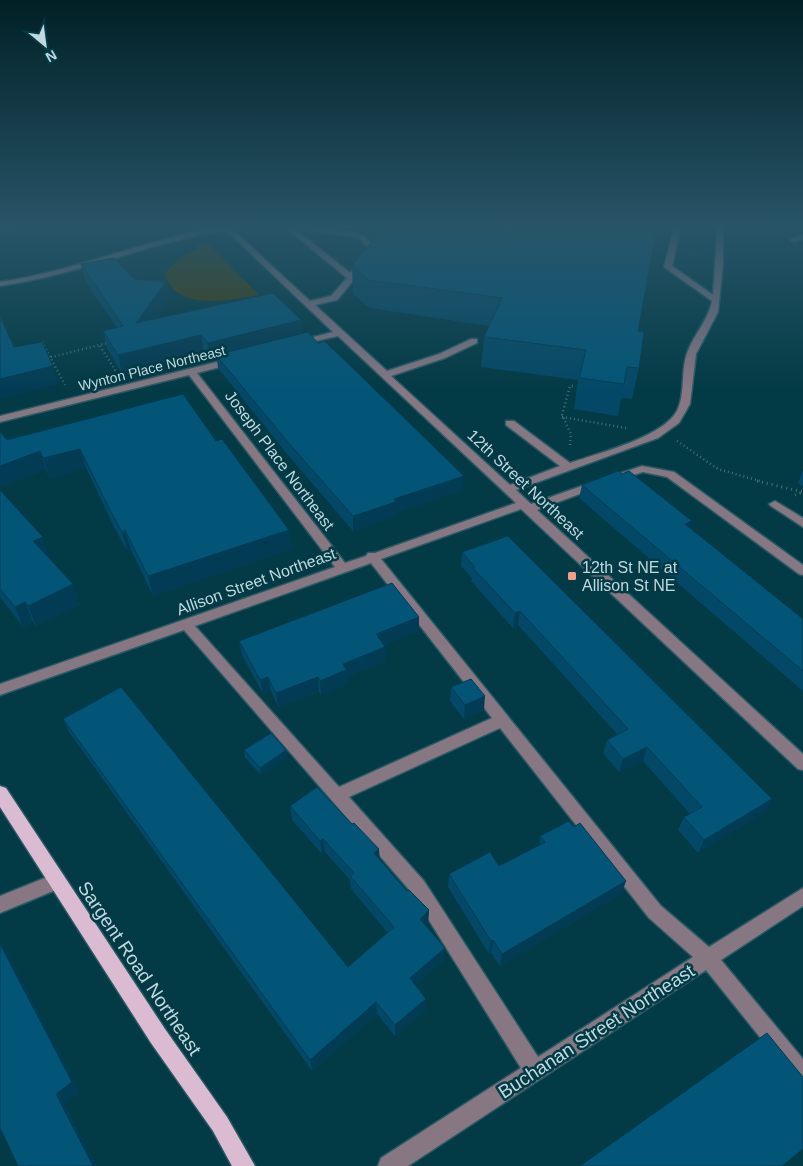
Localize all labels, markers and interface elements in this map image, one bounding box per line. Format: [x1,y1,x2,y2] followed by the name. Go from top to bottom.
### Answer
[20,20,70,70] north arrow
[43,47,60,66] text: N
[77,342,227,394] street label: Wynton Place Northeast
[222,387,338,534] street label: Joseph Place Northeast
[464,426,587,543] street label: 12th Street Northeast
[174,545,339,618] street label: Allison Street Northeast
[582,559,678,594] place label: 12th St NE at Allison St NE
[566,570,578,582] marker: 12th St NE at Allison St NE
[74,877,206,1060] street label: Sargent Road Northeast
[494,960,699,1103] street label: Buchanan Street Northeast

